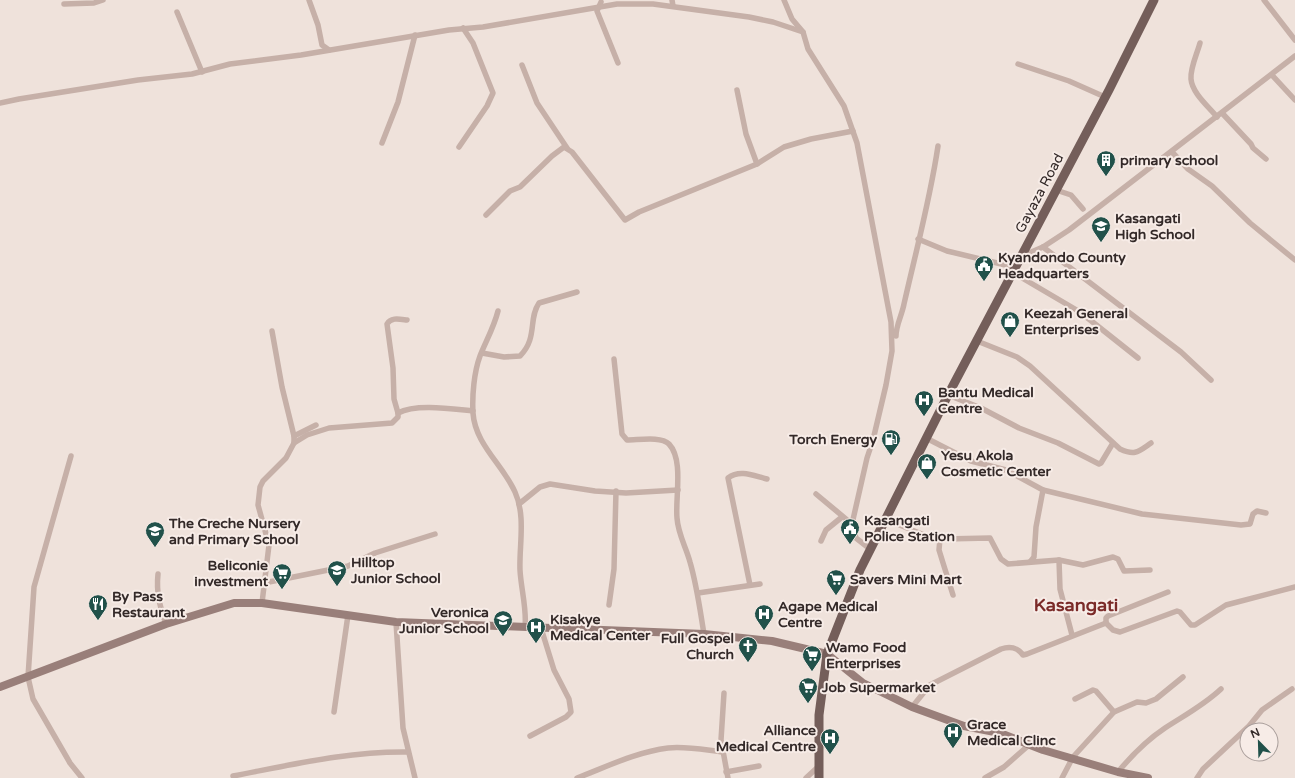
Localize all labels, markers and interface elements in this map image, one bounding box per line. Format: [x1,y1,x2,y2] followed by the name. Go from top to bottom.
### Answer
[1095,149,1117,177] building icon: primary school
[1011,151,1067,236] street label: Gayaza Road
[1120,152,1218,169] place label: primary school
[1115,210,1195,243] place label: Kasangati High School
[1090,215,1112,243] school or university icon: Kasangati High School
[998,249,1126,282] place label: Kyandondo County Headquarters
[973,254,995,282] public building icon: Kyandondo County Headquarters
[1024,305,1128,338] place label: Keezah General Enterprises
[999,310,1021,338] shop icon: Keezah General Enterprises
[938,384,1034,417] place label: Bantu Medical Centre
[913,389,935,417] hospital icon: Bantu Medical Centre
[880,428,902,456] fuel station icon: Torch Energy
[788,431,877,448] place label: Torch Energy
[941,447,1051,480] place label: Yesu Akola Cosmetic Center
[916,452,938,480] shop icon: Yesu Akola Cosmetic Center
[864,512,955,545] place label: Kasangati Police Station
[168,515,301,548] place label: The Creche Nursery and Primary School
[839,517,861,545] public building icon: Kasangati Police Station
[144,520,166,548] school or university icon: The Creche Nursery and Primary School
[350,554,441,587] place label: Hilltop Junior School
[194,557,269,590] place label: Beliconie investment
[326,559,348,587] school or university icon: Hilltop Junior School
[271,562,293,590] supermarket icon: Beliconie investment
[825,568,847,596] supermarket icon: Savers Mini Mart
[850,571,963,588] place label: Savers Mini Mart
[112,588,186,621] place label: By Pass Restaurant
[87,593,109,621] restaurant icon: By Pass Restaurant
[1034,594,1118,616] district label: Kasangati
[778,598,878,631] place label: Agape Medical Centre
[753,603,775,631] hospital icon: Agape Medical Centre
[398,604,489,637] place label: Veronica Junior School
[492,609,514,637] school or university icon: Veronica Junior School
[550,611,651,644] place label: Kisakye Medical Center
[525,616,547,644] hospital icon: Kisakye Medical Center
[661,630,734,663] place label: Full Gospel Church
[737,635,759,663] church icon: Full Gospel Church
[826,639,906,672] place label: Wamo Food Enterprises
[801,644,823,672] supermarket icon: Wamo Food Enterprises
[797,676,819,704] supermarket icon: Job Supermarket
[821,679,936,696] place label: Job Supermarket
[967,716,1056,749] place label: Grace Medical Clinc
[942,721,964,749] hospital icon: Grace Medical Clinc
[716,722,816,755] place label: Alliance Medical Centre
[1239,722,1279,762] north arrow
[1249,726,1262,741] text: N
[819,727,841,755] hospital icon: Alliance Medical Centre

